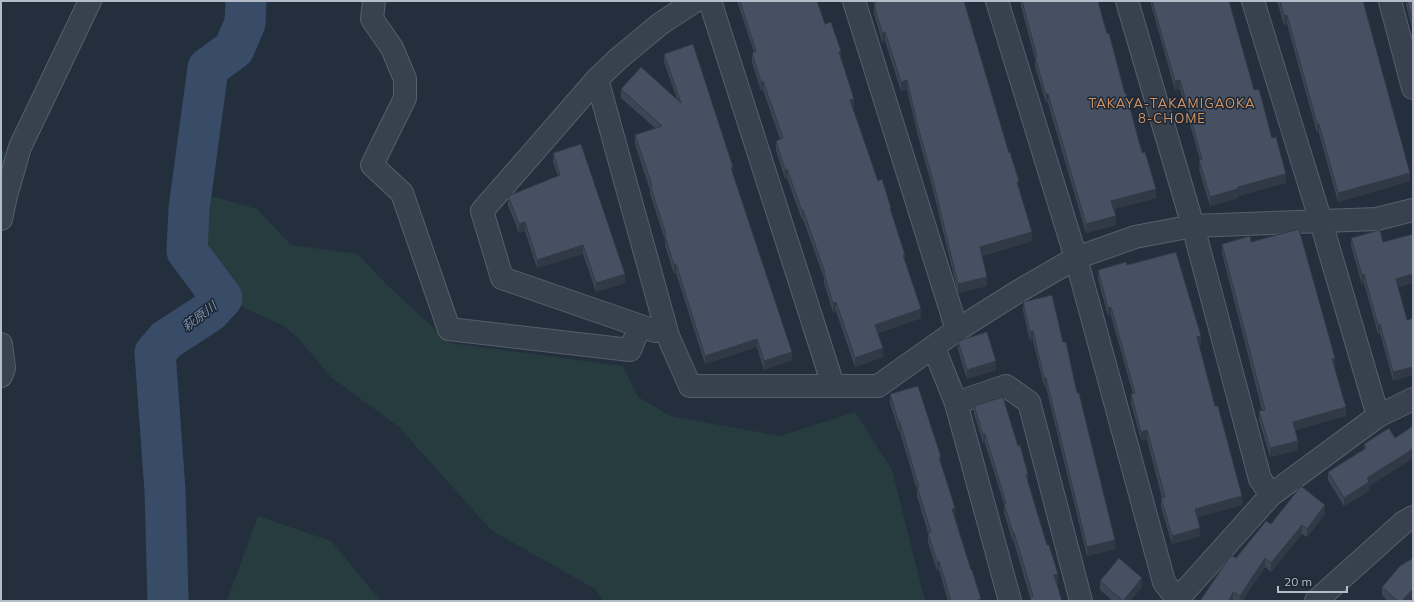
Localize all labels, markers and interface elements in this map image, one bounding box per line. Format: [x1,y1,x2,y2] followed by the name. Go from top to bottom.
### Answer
[1088,95,1256,126] district label: TAKAYA-TAKAMIGAOKA 8-CHOME
[179,297,221,334] water label: 萩原川
[1278,568,1347,594] scale bar
[1284,574,1312,589] text: 20 m

